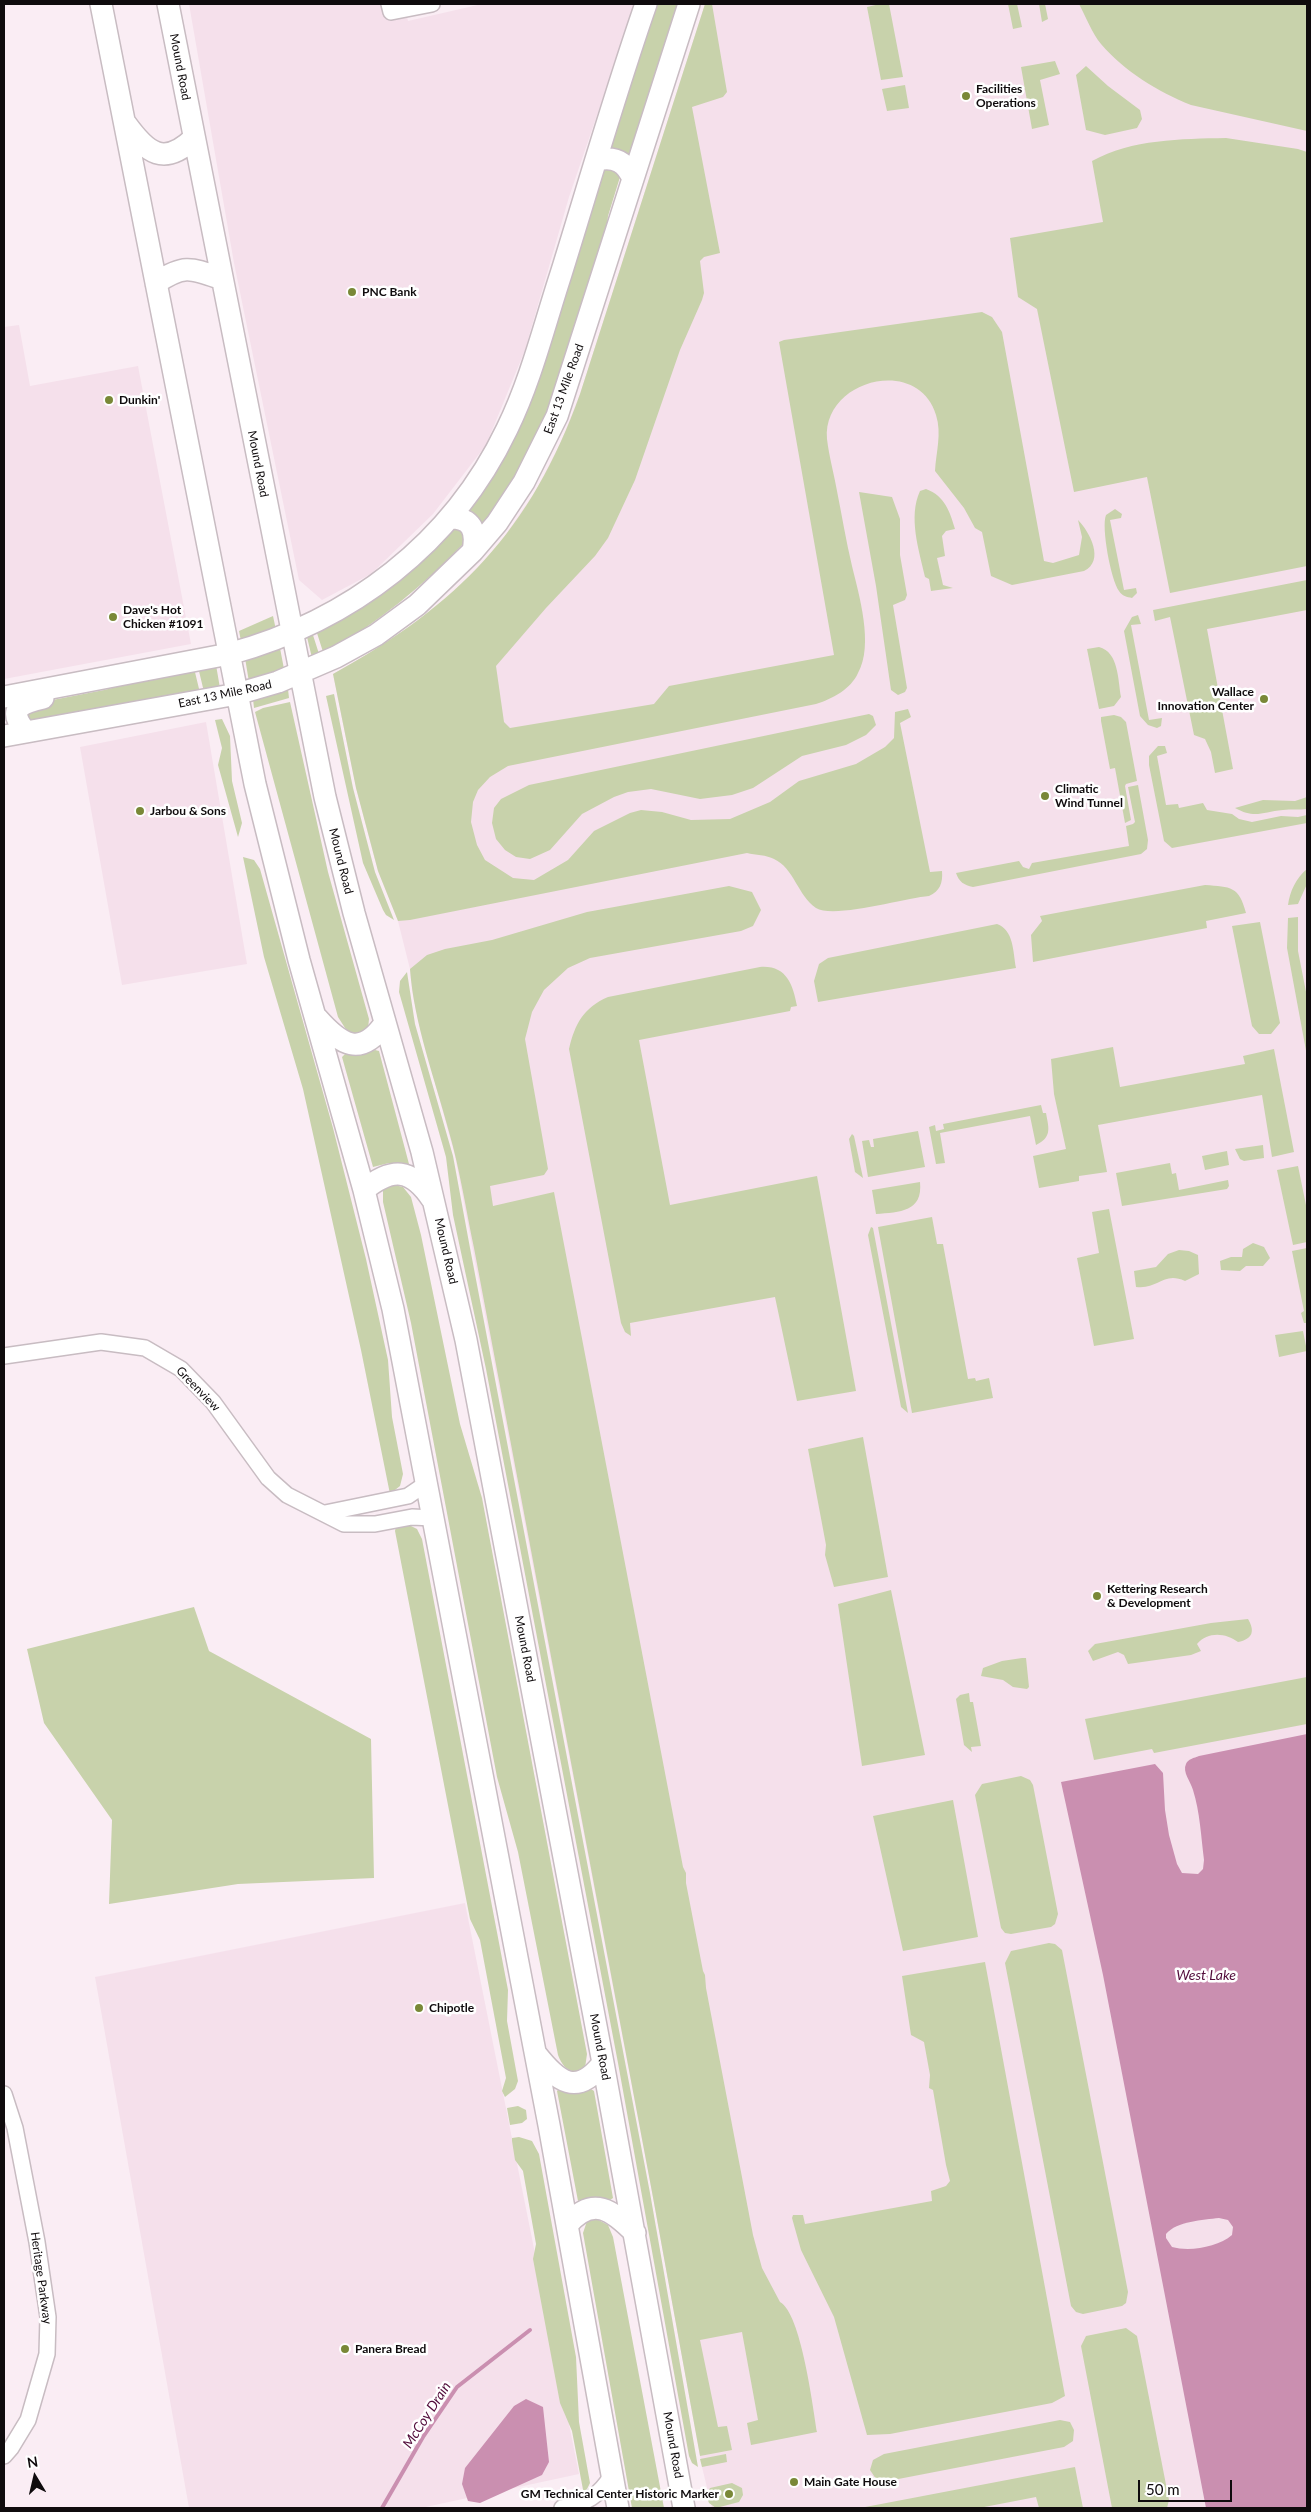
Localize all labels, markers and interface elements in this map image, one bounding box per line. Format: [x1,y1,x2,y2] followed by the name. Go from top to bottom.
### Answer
[166,32,194,102] street label: Mound Road
[976,82,1036,110] place label: Facilities Operations
[960,90,972,102] marker: Facilities Operations
[362,285,417,299] place label: PNC Bank
[346,286,358,298] marker: PNC Bank
[541,342,587,436] street label: East 13 Mile Road
[119,393,160,407] place label: Dunkin'
[103,394,115,406] marker: Dunkin'
[244,429,272,499] street label: Mound Road
[123,603,204,631] place label: Dave's Hot Chicken #1091
[107,611,119,623] marker: Dave's Hot Chicken #1091
[177,677,273,711] street label: East 13 Mile Road
[1158,685,1254,713] place label: Wallace Innovation Center
[1258,693,1270,705] marker: Wallace Innovation Center
[1055,782,1123,810] place label: Climatic Wind Tunnel
[1039,790,1051,802] marker: Climatic Wind Tunnel
[150,804,226,818] place label: Jarbou & Sons
[134,805,146,817] marker: Jarbou & Sons
[326,826,356,896] street label: Mound Road
[431,1216,461,1286] street label: Mound Road
[173,1364,223,1414] street label: Greenview
[1107,1582,1208,1610] place label: Kettering Research & Development
[1091,1590,1103,1602] marker: Kettering Research & Development
[511,1614,539,1684] street label: Mound Road
[1176,1967,1236,1983] water label: West Lake
[429,2001,474,2015] place label: Chipotle
[413,2002,425,2014] marker: Chipotle
[586,2012,614,2082] street label: Mound Road
[27,2231,55,2325] street label: Heritage Parkway
[355,2342,426,2356] place label: Panera Bread
[339,2343,351,2355] marker: Panera Bread
[399,2379,455,2451] water label: McCoy Drain
[660,2410,686,2480] street label: Mound Road
[10,2452,60,2502] north arrow
[26,2452,39,2471] text: N
[1141,2470,1235,2502] scale bar
[804,2475,897,2489] place label: Main Gate House
[788,2476,800,2488] marker: Main Gate House
[1146,2480,1180,2498] text: 50 m
[521,2487,719,2501] place label: GM Technical Center Historic Marker
[723,2488,735,2500] marker: GM Technical Center Historic Marker

